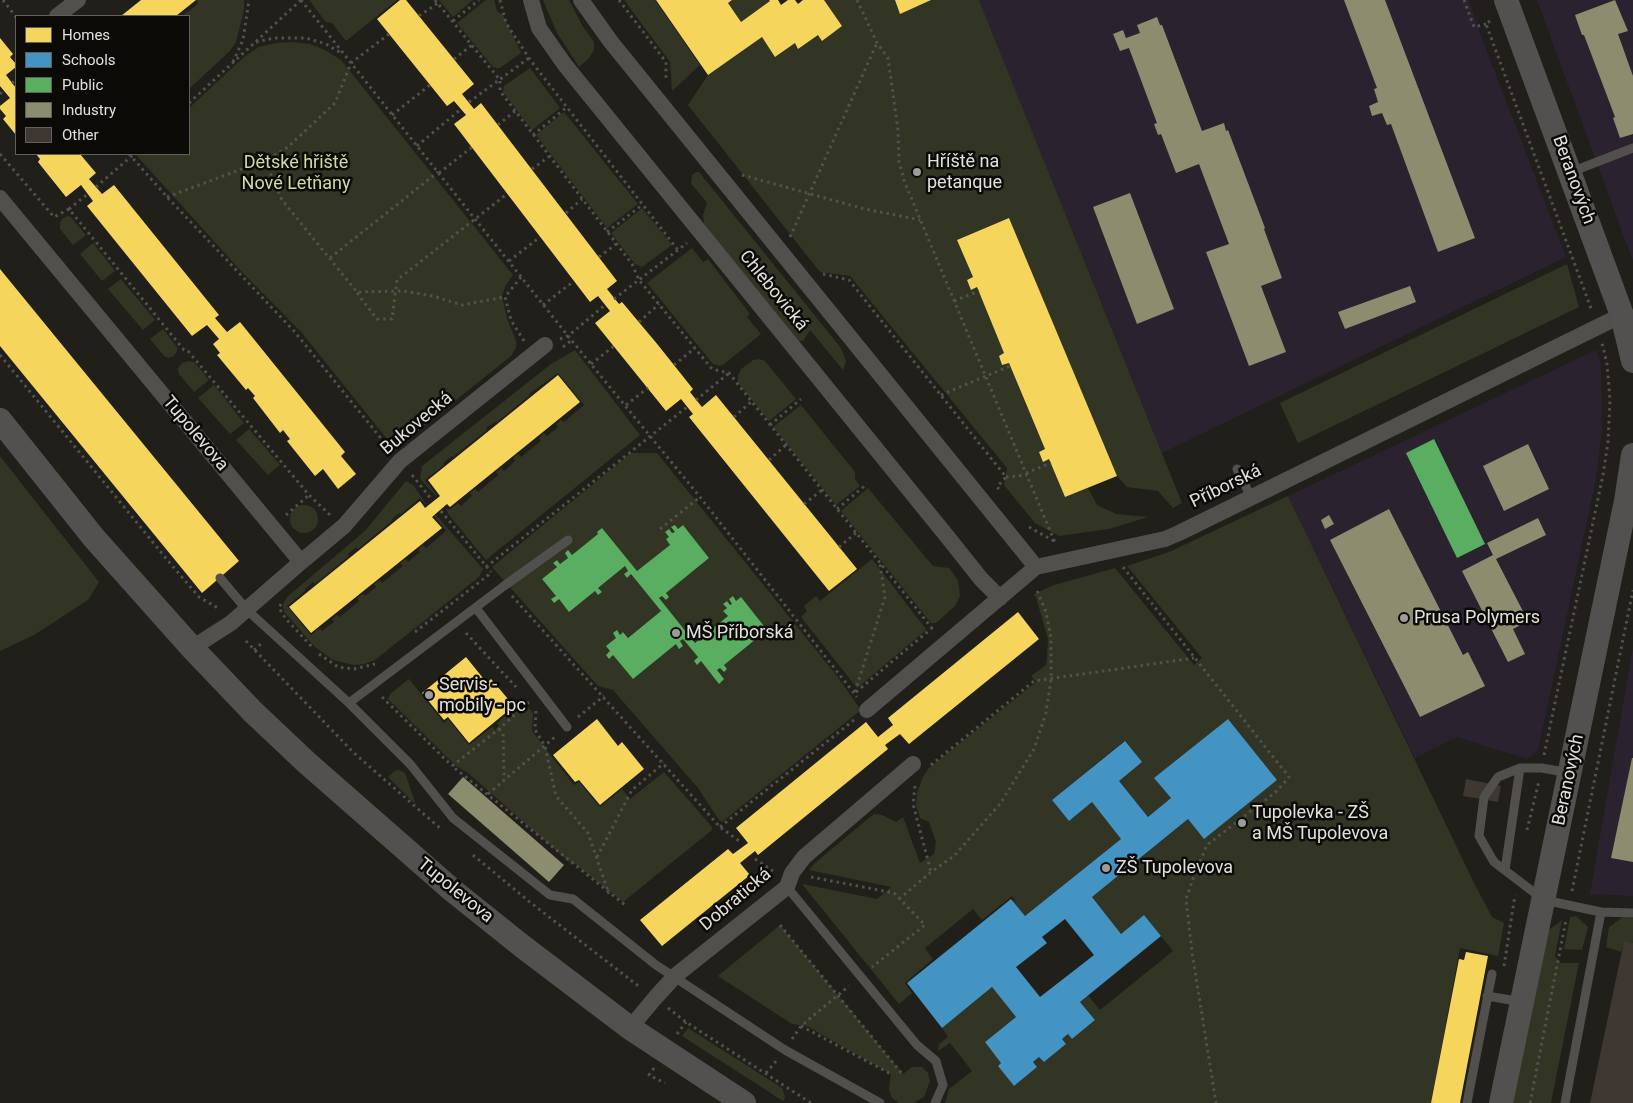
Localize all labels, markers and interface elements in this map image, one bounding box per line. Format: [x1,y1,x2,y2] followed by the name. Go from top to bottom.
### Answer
[15,15,190,155] legend
[62,26,110,44] text: Homes
[62,51,116,69] text: Schools
[62,76,103,94] text: Public
[62,101,116,119] text: Industry
[62,126,99,144] text: Other
[1547,133,1599,227] street label: Beranových
[927,151,1002,193] place label: Hříště na petanque
[242,152,350,194] park label: Dětské hřiště Nové Letňany
[911,166,923,178] marker: Hříště na petanque
[734,246,812,336] street label: Chlebovická
[377,388,457,460] street label: Bukovecká
[157,392,233,476] street label: Tupolevova
[1187,461,1265,513] street label: Příborská
[1414,607,1540,629] place label: Prusa Polymers
[1398,612,1410,624] marker: Prusa Polymers
[686,622,793,644] place label: MŠ Příborská
[670,627,682,639] marker: MŠ Příborská
[439,674,526,716] place label: Servis - mobily - pc
[423,689,435,701] marker: Servis - mobily - pc
[1549,732,1589,828] street label: Beranových
[1252,802,1388,844] place label: Tupolevka - ZŠ a MŠ Tupolevova
[1236,817,1248,829] marker: Tupolevka - ZŠ a MŠ Tupolevova
[413,854,497,928] street label: Tupolevova
[1116,857,1233,879] place label: ZŠ Tupolevova
[1100,862,1112,874] marker: ZŠ Tupolevova
[696,864,776,936] street label: Dobratická

